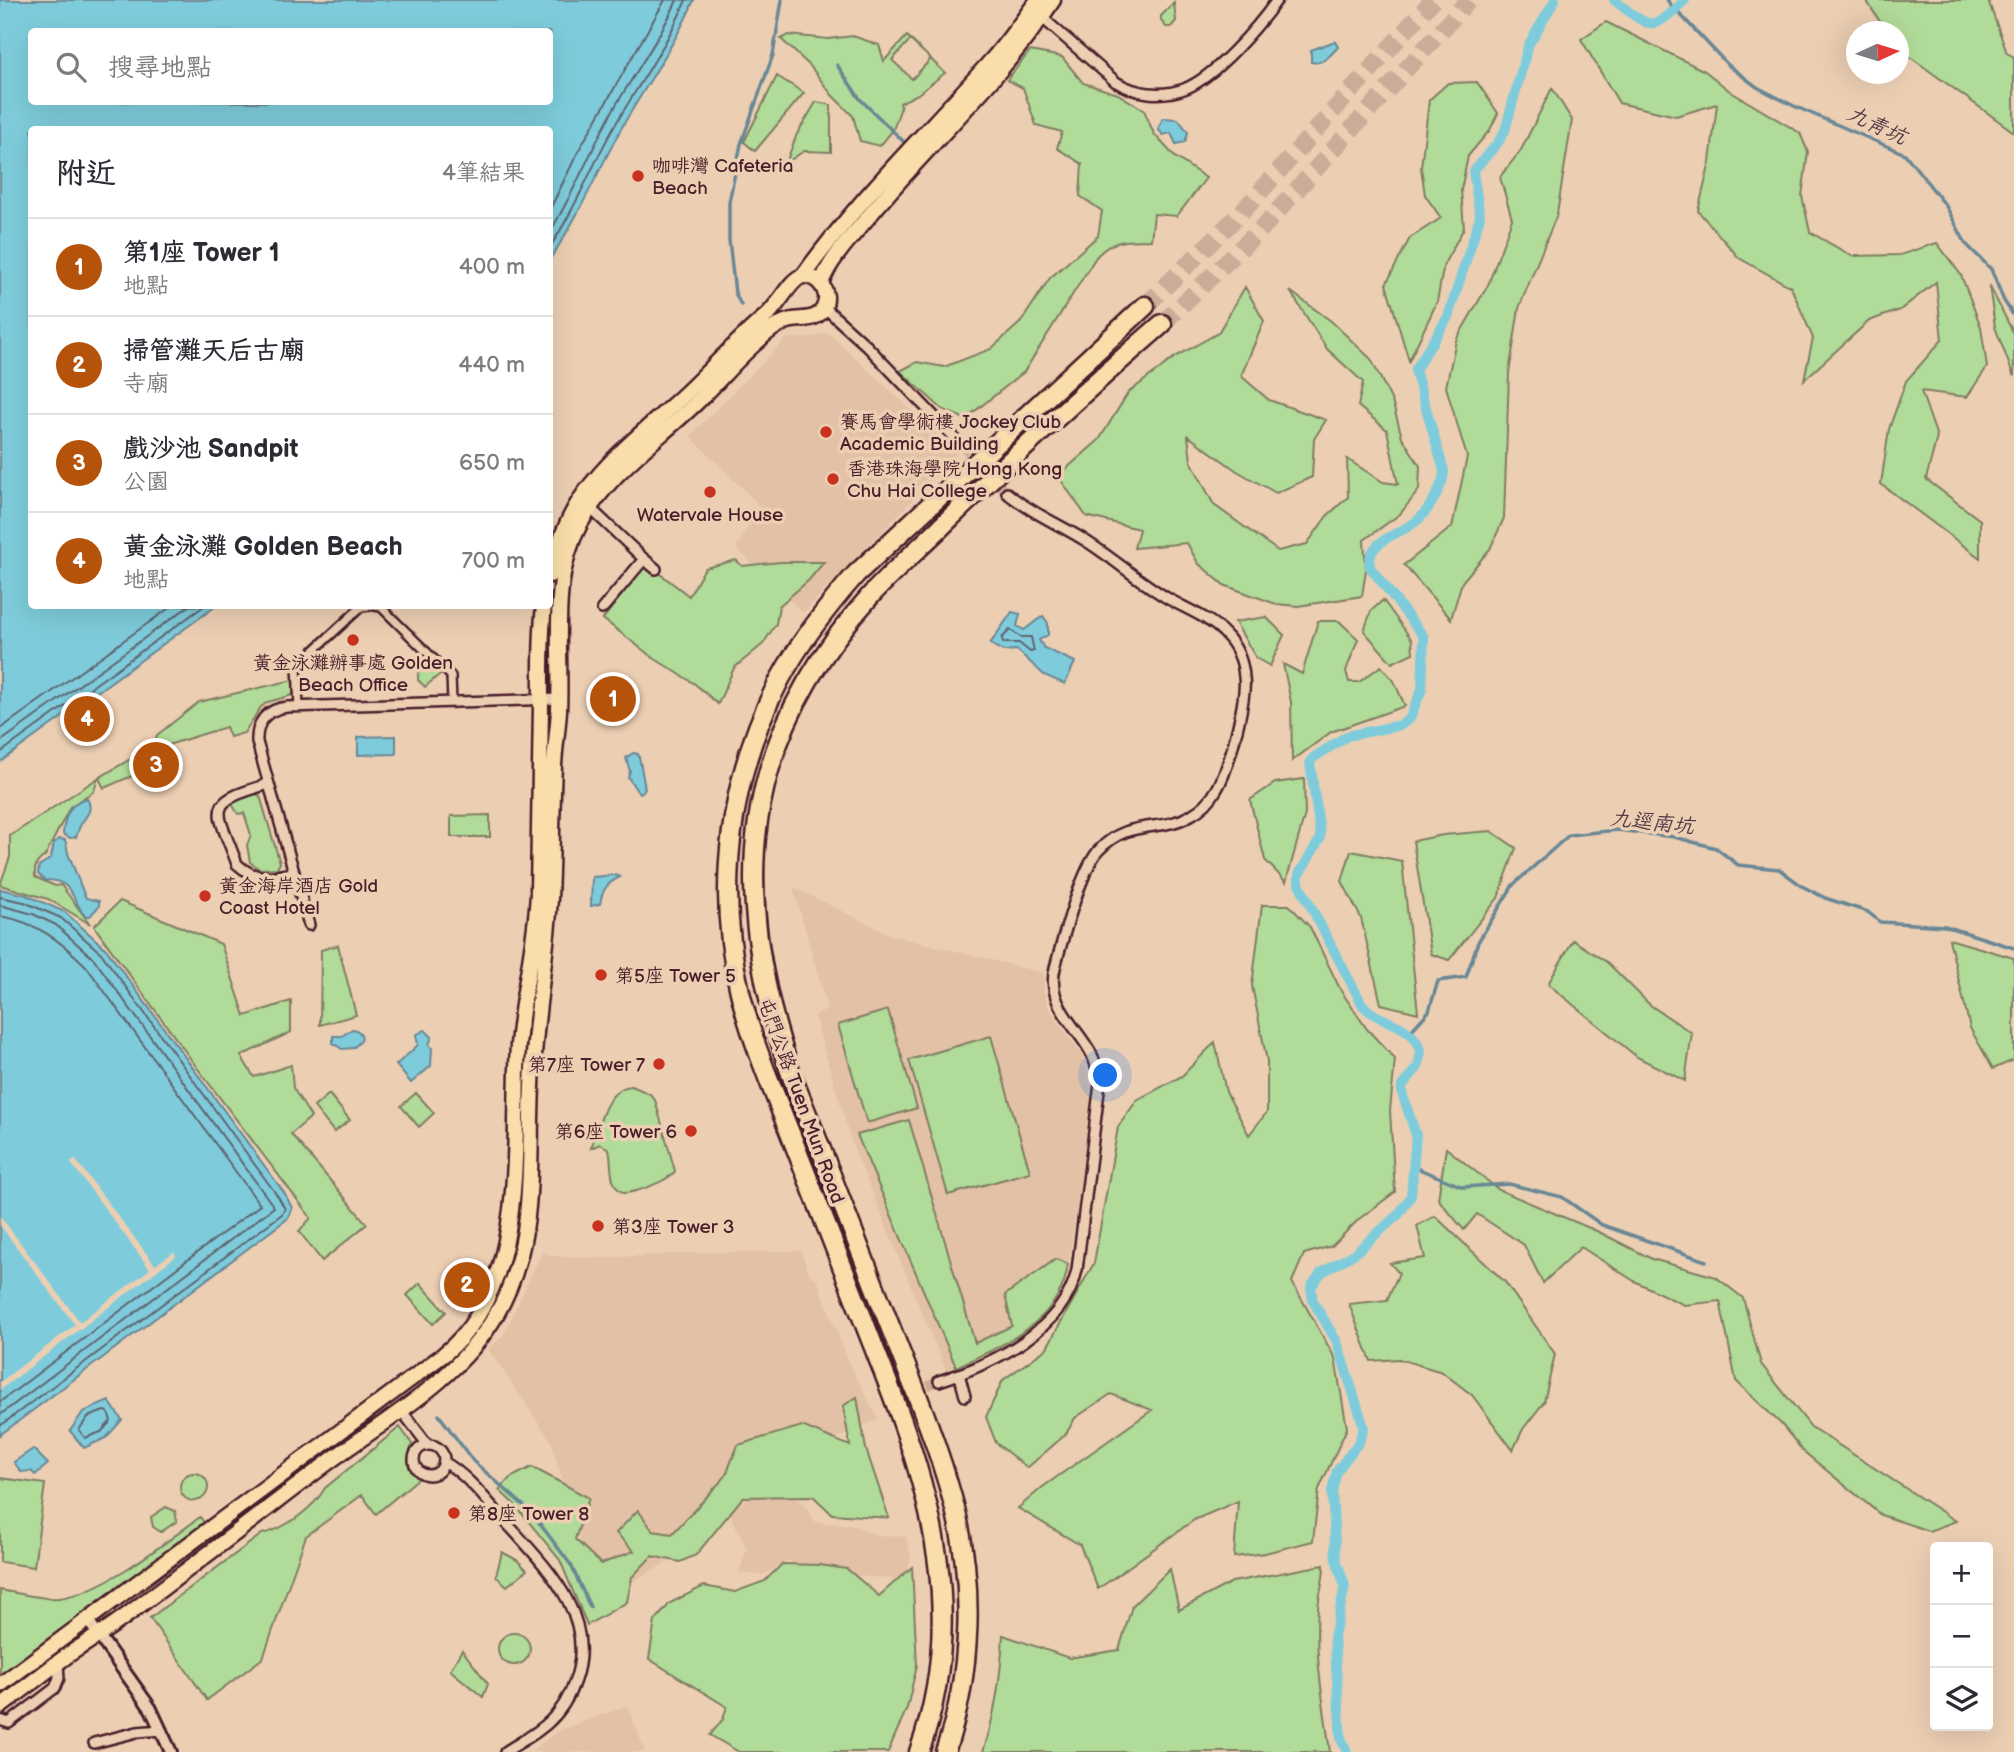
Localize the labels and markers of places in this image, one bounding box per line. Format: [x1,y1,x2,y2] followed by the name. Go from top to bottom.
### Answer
[652,155,793,200] place label: 咖啡灣 Cafeteria Beach
[630,168,646,184] marker: 咖啡灣 Cafeteria Beach
[840,411,1061,456] place label: 賽馬會學術樓 Jockey Club Academic Building
[818,424,834,440] marker: 賽馬會學術樓 Jockey Club Academic Building
[847,458,1062,503] place label: 香港珠海學院 Hong Kong Chu Hai College
[825,471,841,487] marker: 香港珠海學院 Hong Kong Chu Hai College
[702,484,718,500] marker: Watervale House
[637,504,783,527] place label: Watervale House
[345,632,361,648] marker: 黃金泳灘辦事處 Golden Beach Office
[253,652,453,697] place label: 黃金泳灘辦事處 Golden Beach Office
[590,673,636,725] pin: 1
[64,693,110,745] pin: 4
[133,739,179,791] pin: 3
[219,875,378,920] place label: 黃金海岸酒店 Gold Coast Hotel
[197,888,213,904] marker: 黃金海岸酒店 Gold Coast Hotel
[615,965,736,988] place label: 第5座 Tower 5
[593,967,609,983] marker: 第5座 Tower 5
[528,1054,646,1077] place label: 第7座 Tower 7
[651,1056,667,1072] marker: 第7座 Tower 7
[555,1121,677,1144] place label: 第6座 Tower 6
[683,1123,699,1139] marker: 第6座 Tower 6
[612,1216,734,1239] place label: 第3座 Tower 3
[590,1218,606,1234] marker: 第3座 Tower 3
[444,1259,490,1311] pin: 2
[468,1503,589,1526] place label: 第8座 Tower 8
[446,1505,462,1521] marker: 第8座 Tower 8

